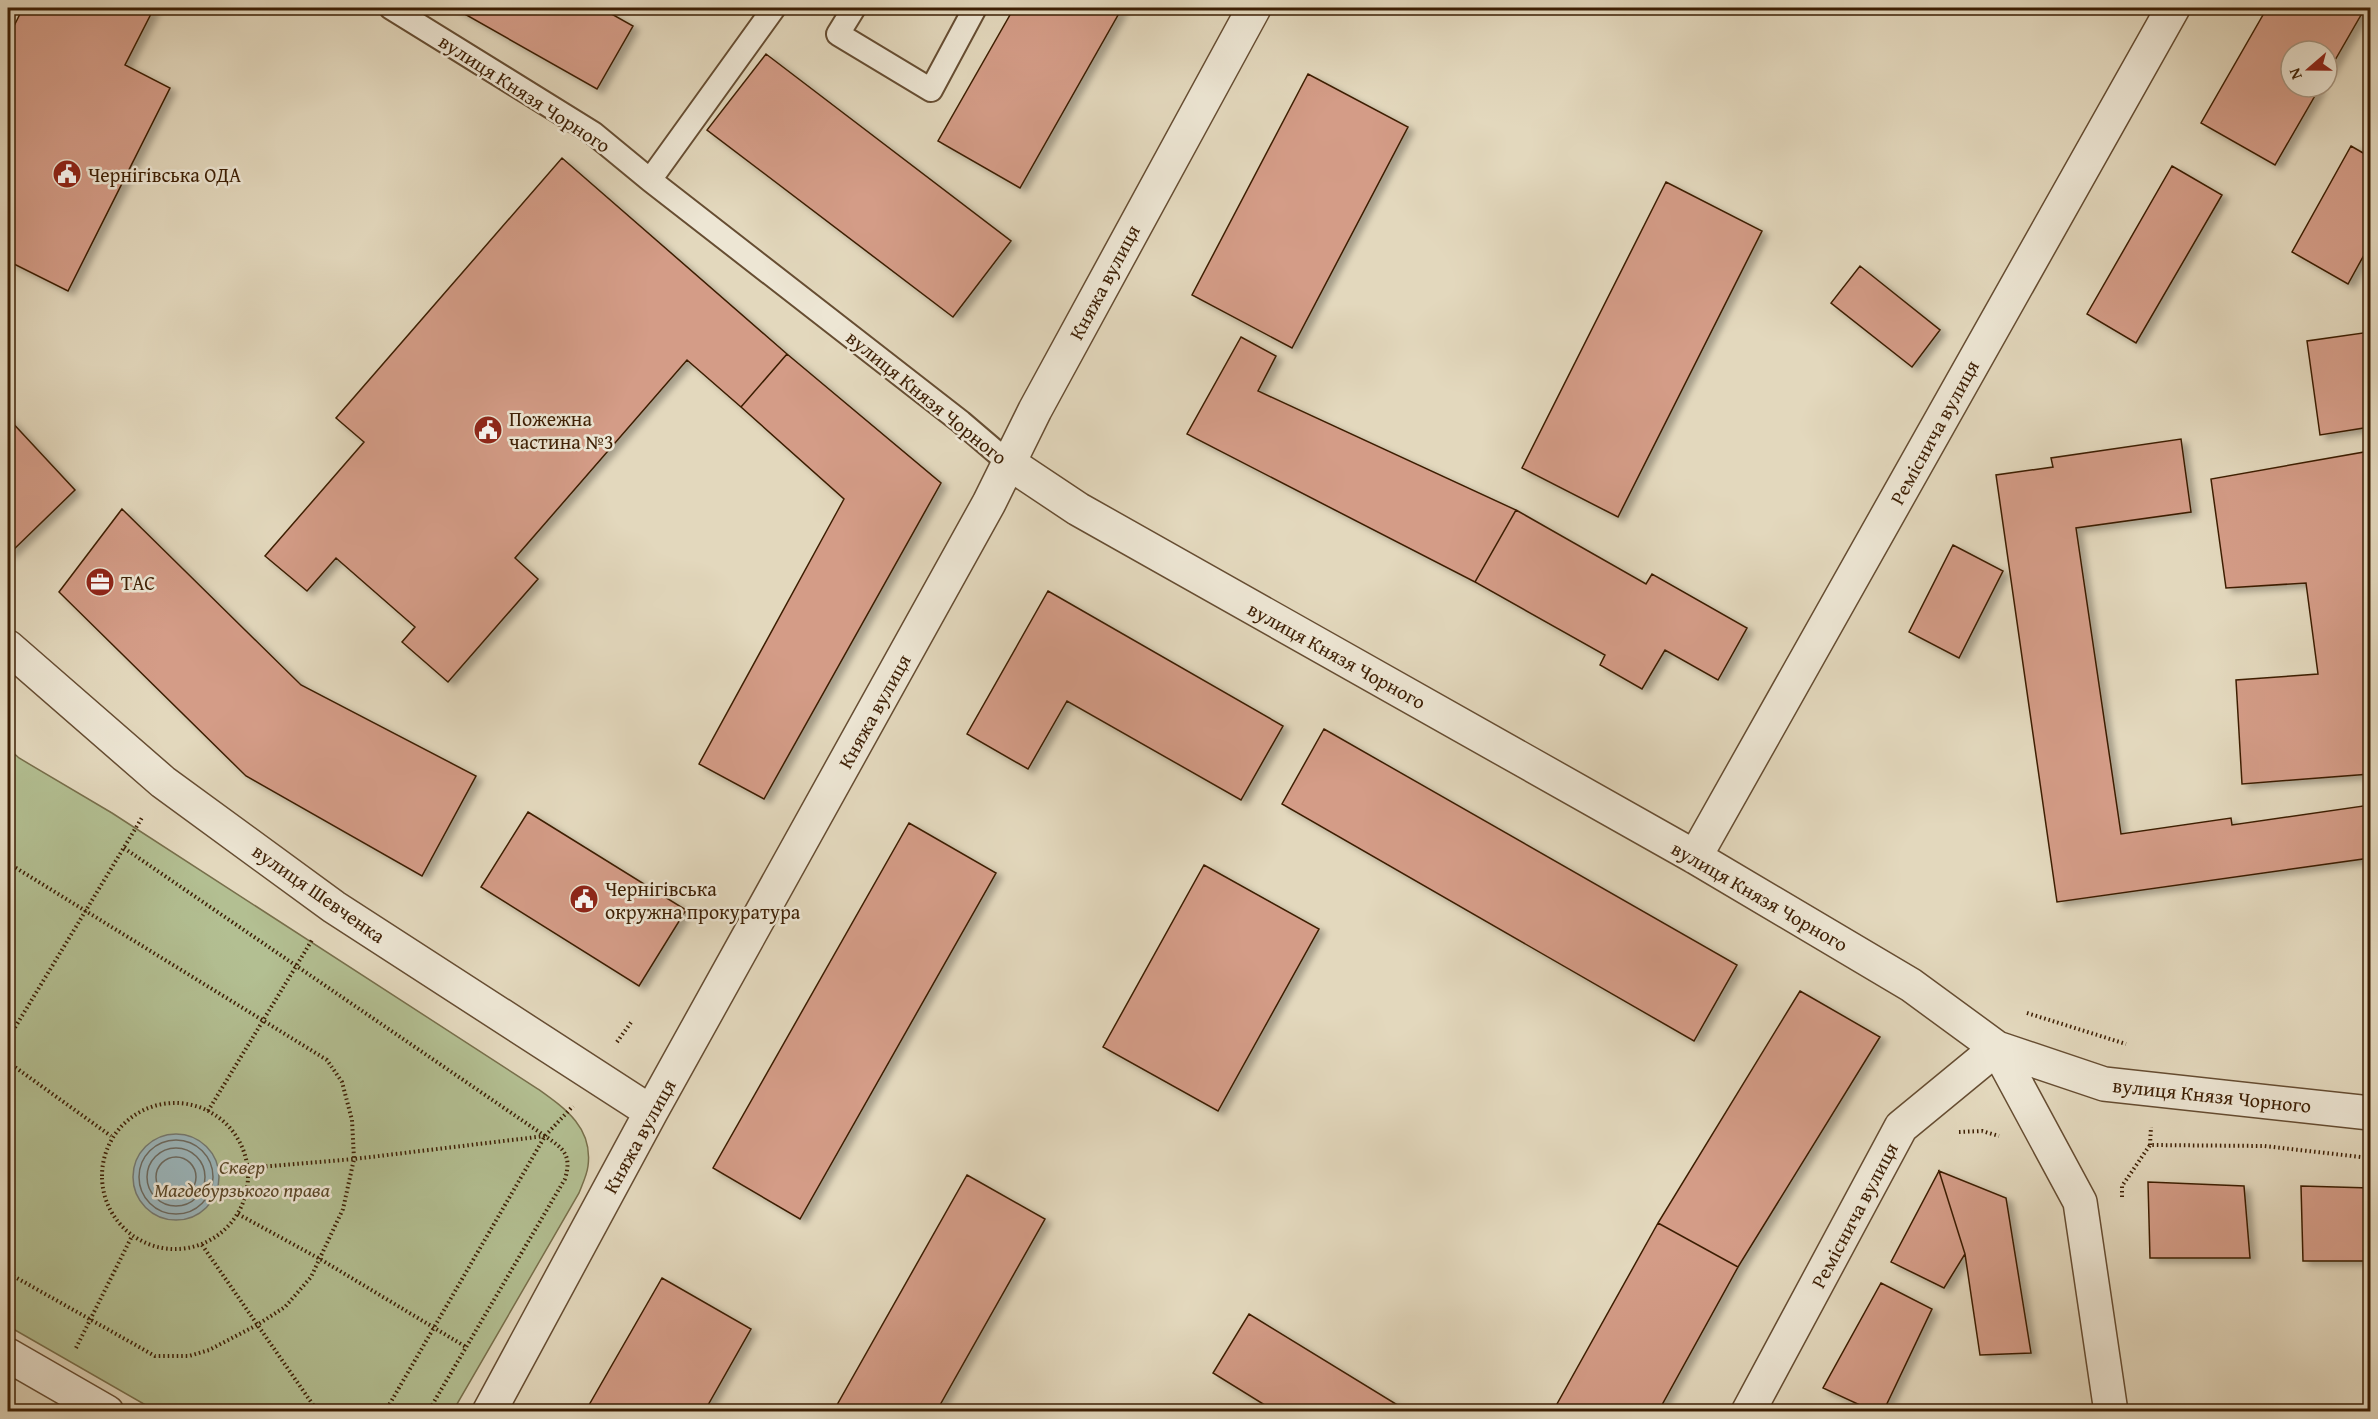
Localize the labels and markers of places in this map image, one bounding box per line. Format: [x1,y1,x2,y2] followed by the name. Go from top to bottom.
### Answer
[51,158,83,190] public building icon: Чернігівська ОДА
[88,160,241,189] place label: Чернігівська ОДА
[509,404,614,456] place label: Пожежна частина №3
[472,414,504,446] public building icon: Пожежна частина №3
[84,566,116,598] office icon: ТАС
[121,568,155,597] place label: ТАС
[605,874,801,926] place label: Чернігівська окружна прокуратура
[568,883,600,915] public building icon: Чернігівська окружна прокуратура

